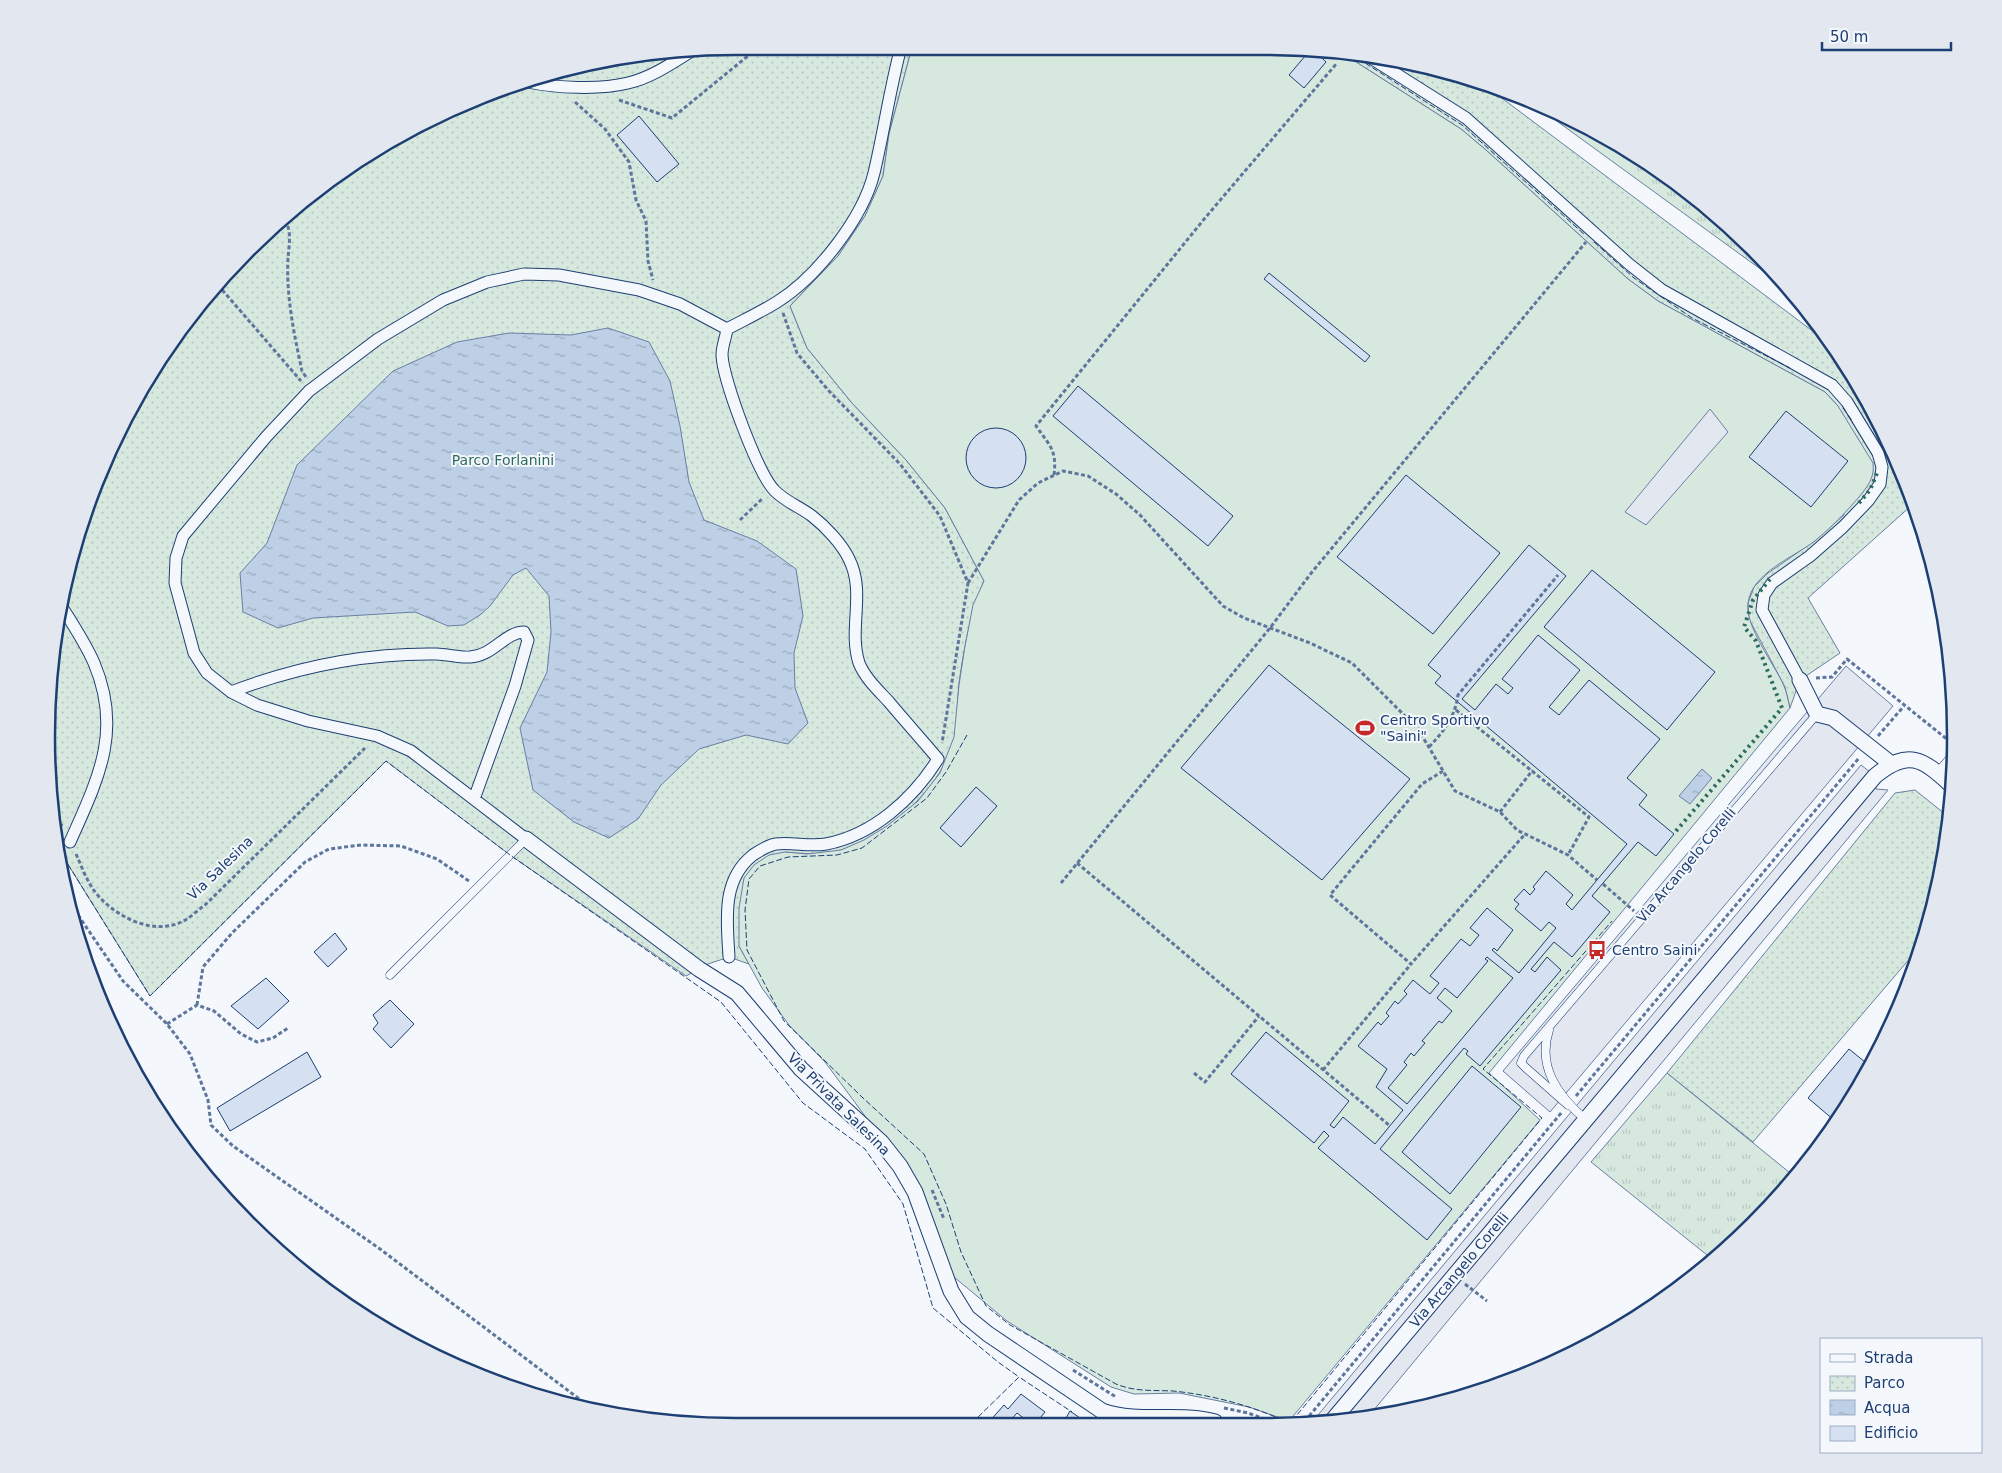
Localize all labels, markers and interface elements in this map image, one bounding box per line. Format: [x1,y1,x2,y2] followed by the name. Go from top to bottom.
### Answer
[1822,20,1951,52] scale bar
[1830,28,1868,46] text: 50 m
[452,452,554,468] park label: Parco Forlanini
[1380,712,1490,744] place label: Centro Sportivo "Saini"
[1354,717,1376,739] sports icon: Centro Sportivo "Saini"
[1633,804,1739,926] street label: Via Arcangelo Corelli
[184,833,256,903] street label: Via Salesina
[1586,939,1608,961] bus stop icon: Centro Saini
[1612,942,1697,958] place label: Centro Saini
[785,1050,893,1158] street label: Via Privata Salesina
[1406,1209,1512,1331] street label: Via Arcangelo Corelli
[1820,1338,1982,1453] legend
[1864,1349,1913,1367] text: Strada
[1864,1374,1905,1392] text: Parco
[1864,1399,1910,1417] text: Acqua
[1864,1424,1918,1442] text: Edificio

